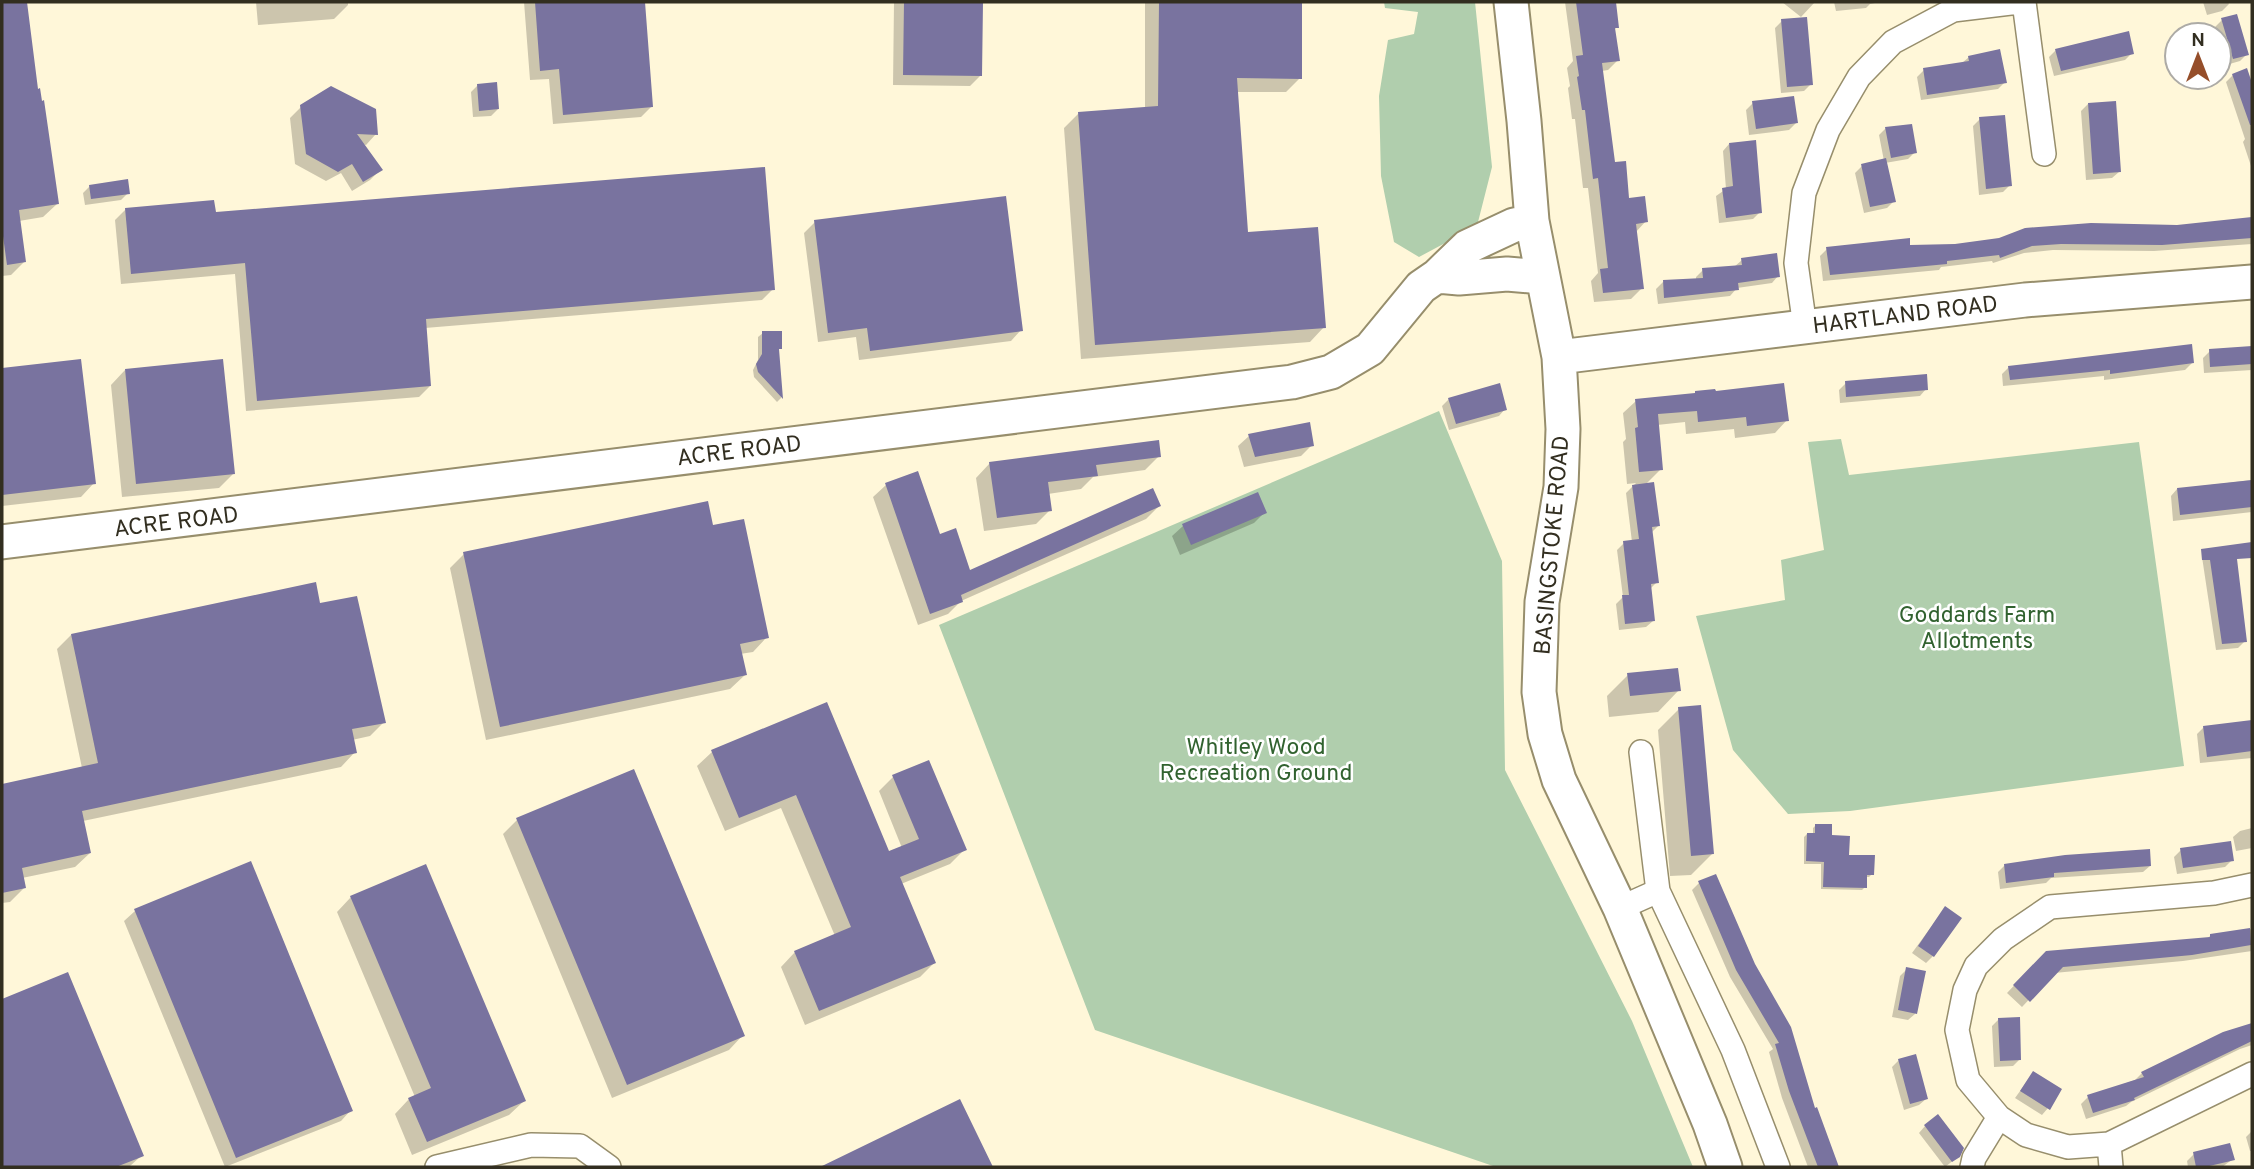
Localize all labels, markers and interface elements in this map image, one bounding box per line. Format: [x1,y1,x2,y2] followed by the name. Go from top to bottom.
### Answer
[2163,21,2233,91] north arrow
[2191,29,2205,53] text: N
[1811,291,2000,342] street label: HARTLAND ROAD
[675,430,803,475] street label: ACRE ROAD
[1529,434,1578,656] street label: BASINGSTOKE ROAD
[112,501,240,546] street label: ACRE ROAD
[1899,602,2055,657] park label: Goddards Farm Allotments
[1160,734,1352,789] park label: Whitley Wood Recreation Ground

